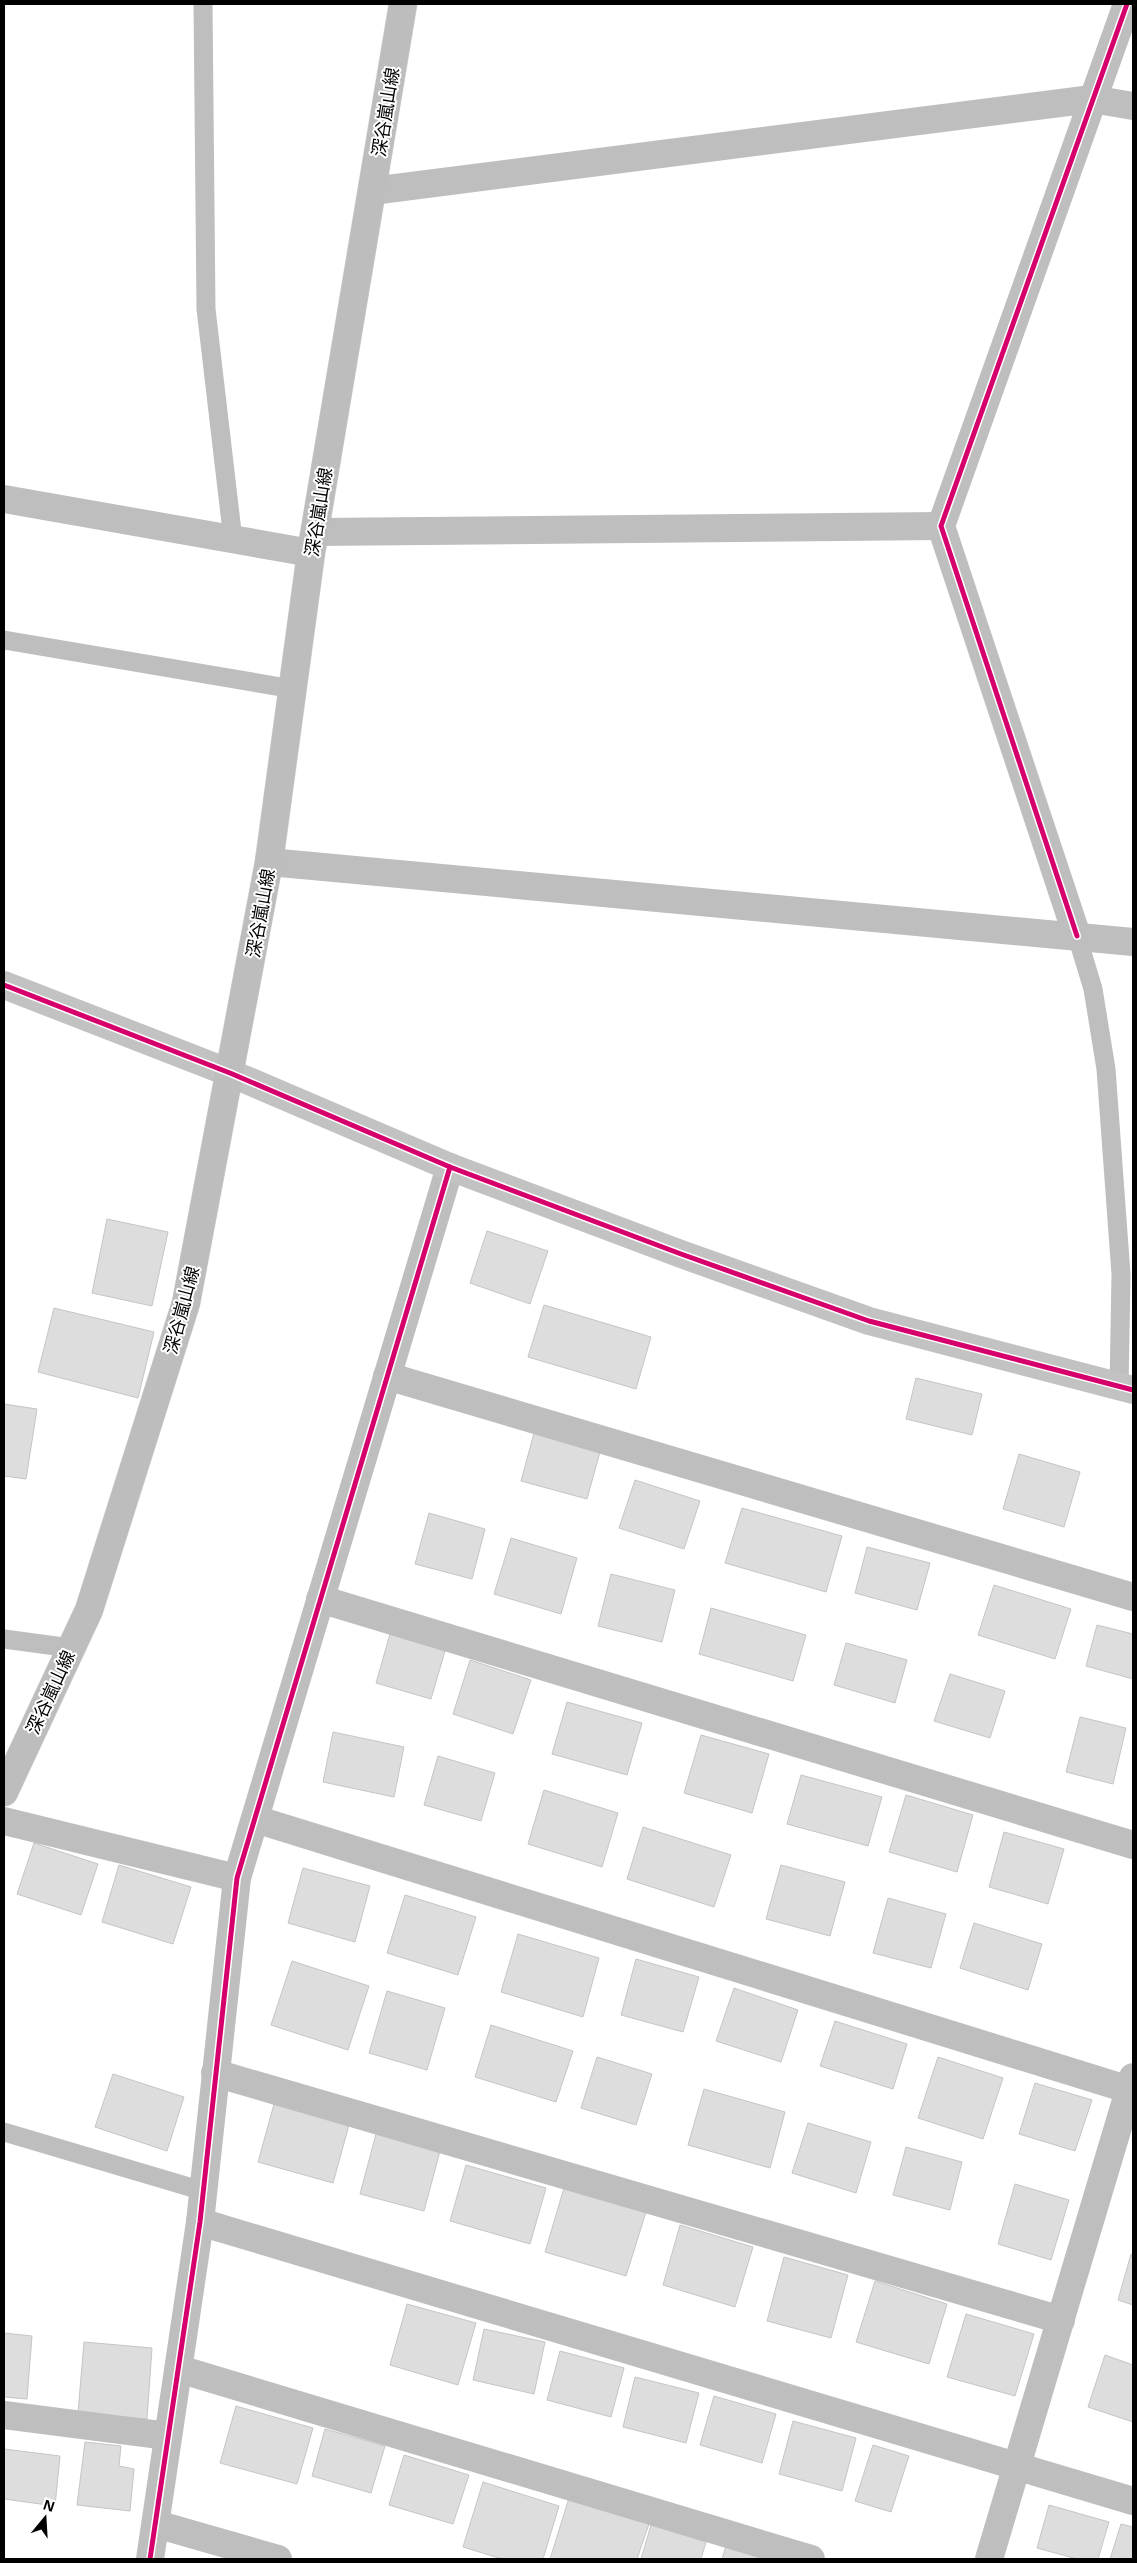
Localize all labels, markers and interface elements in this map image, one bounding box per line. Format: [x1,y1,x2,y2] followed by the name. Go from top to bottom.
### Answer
[366,66,404,158] street label: 深谷嵐山線
[299,466,337,558] street label: 深谷嵐山線
[240,867,280,959] street label: 深谷嵐山線
[158,1263,204,1357] street label: 深谷嵐山線
[20,1646,80,1738] street label: 深谷嵐山線
[20,2493,70,2543] north arrow
[41,2494,58,2516] text: N

